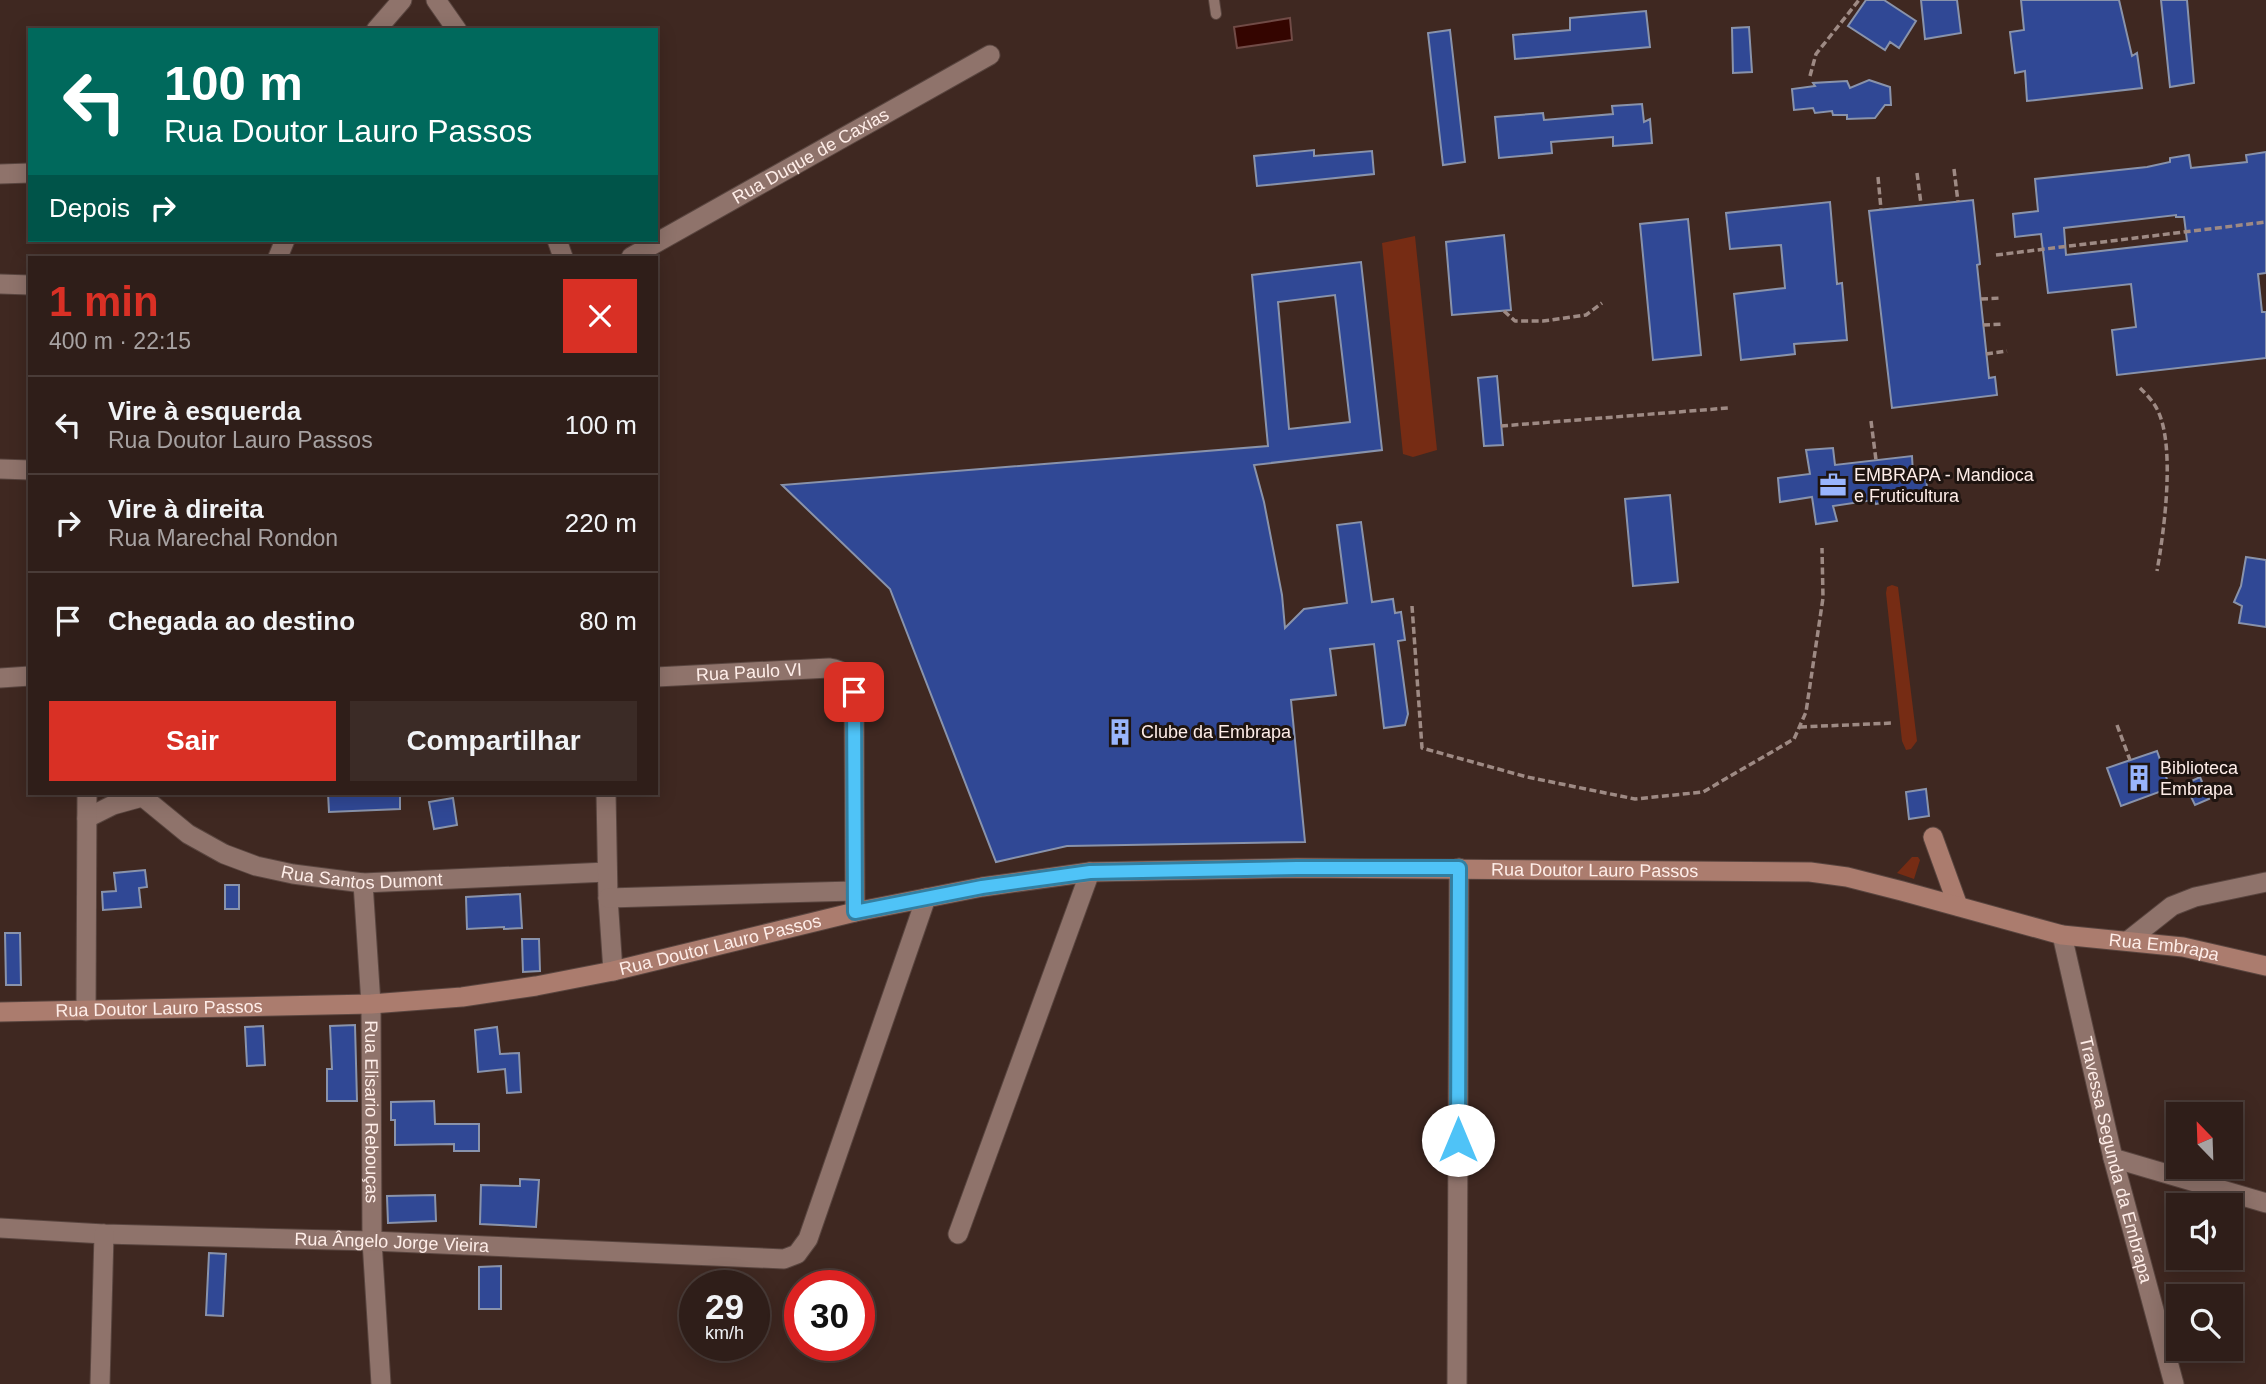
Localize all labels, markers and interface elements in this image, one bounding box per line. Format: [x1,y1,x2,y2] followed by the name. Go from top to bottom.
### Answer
[49,56,140,147] icon: left
[164,56,303,110] text: 100 m
[729,104,892,208] street label: Rua Duque de Caxias
[164,113,532,149] text: Rua Doutor Lauro Passos
[144,189,182,227] icon: right
[49,193,130,223] text: Depois
[49,278,159,325] text: 1 min
[563,279,637,353] button: close
[49,328,191,354] text: 400 m · 22:15
[108,396,301,426] text: Vire à esquerda
[49,406,87,444] icon: left
[565,410,637,440] text: 100 m
[108,427,373,453] text: Rua Doutor Lauro Passos
[1854,465,2035,506] place label: EMBRAPA - Mandioca e Fruticultura
[1818,470,1848,500] office icon: EMBRAPA - Mandioca e Fruticultura
[108,494,264,524] text: Vire à direita
[49,504,87,542] icon: right
[565,508,637,538] text: 220 m
[108,525,338,551] text: Rua Marechal Rondon
[49,602,87,640] icon: arrive
[108,606,355,636] text: Chegada ao destino
[579,606,637,636] text: 80 m
[695,659,802,685] street label: Rua Paulo VI
[824,662,884,722] pin
[835,673,873,711] icon: arrive
[49,701,336,781] button: Sair
[350,701,637,781] button: Compartilhar
[1105,717,1135,747] building icon: Clube da Embrapa
[1141,722,1292,742] place label: Clube da Embrapa
[2160,758,2239,799] place label: Biblioteca Embrapa
[2124,763,2154,793] building icon: Biblioteca Embrapa
[1491,860,1698,881] street label: Rua Doutor Lauro Passos
[279,862,443,893] street label: Rua Santos Dumont
[617,911,823,979] street label: Rua Doutor Lauro Passos
[2108,930,2222,965] street label: Rua Embrapa
[55,996,263,1021] street label: Rua Doutor Lauro Passos
[361,1020,382,1203] street label: Rua Elisario Rebouças
[2075,1034,2157,1286] street label: Travessa Segunda da Embrapa
[2166,1102,2244,1180] north arrow
[2166,1102,2243,1361] map controls
[1421,1103,1495,1177] position arrow
[2166,1193,2243,1270] button: sound
[294,1229,491,1256] street label: Rua Ângelo Jorge Vieira
[784,1270,875,1361] speed limit sign: 30
[2166,1284,2243,1361] button: search
[705,1287,744,1326] text: 29
[705,1323,744,1343] text: km/h

